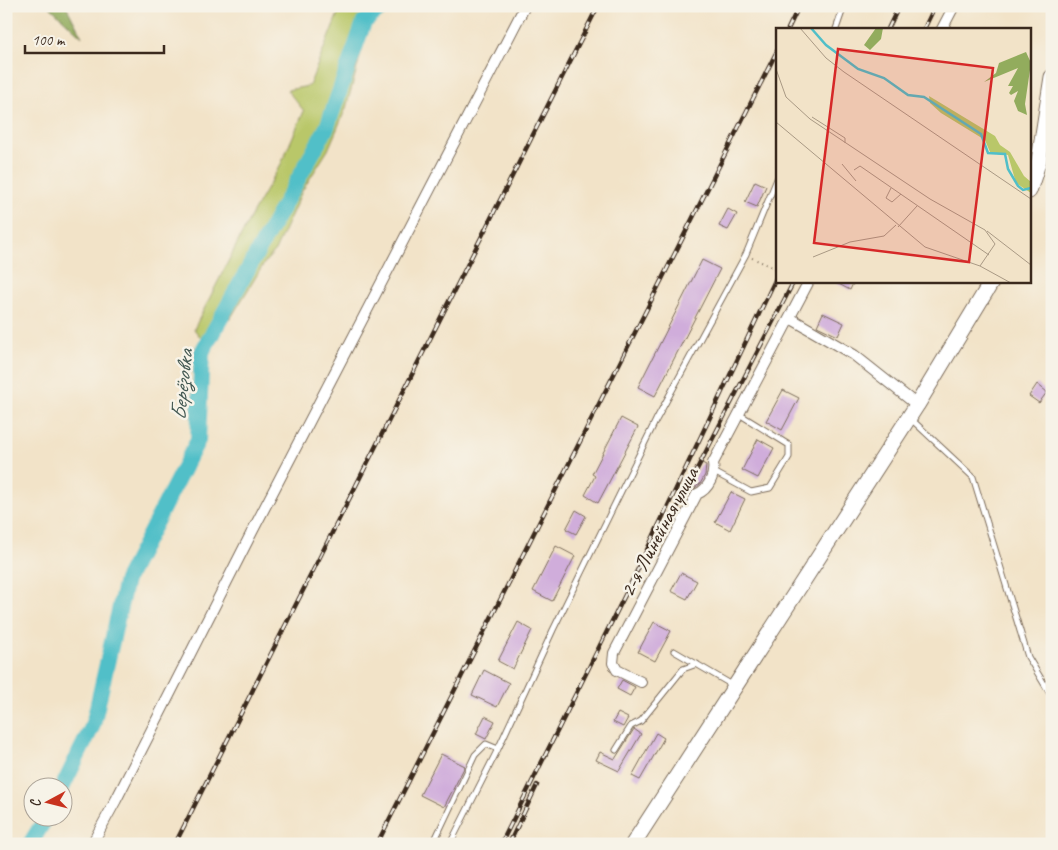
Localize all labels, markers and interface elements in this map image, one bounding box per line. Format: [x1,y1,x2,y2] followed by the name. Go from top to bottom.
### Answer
[25,22,164,54] scale bar
[776,28,1030,282] inset map
[32,31,66,50] text: 100 m
[164,346,200,422] water label: Берёзовка
[614,461,705,601] street label: 2-я Линейная улица
[22,778,72,828] north arrow
[26,797,44,808] text: С

